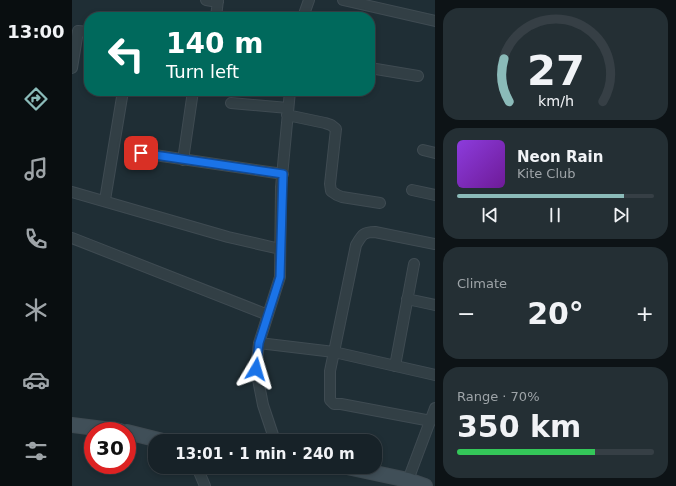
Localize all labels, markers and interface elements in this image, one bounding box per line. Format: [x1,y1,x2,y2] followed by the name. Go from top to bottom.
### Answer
[7,21,65,42] text: 13:00
[166,27,263,60] text: 140 m
[100,28,152,80] icon: left
[527,46,584,95] text: 27
[166,61,239,82] text: Turn left
[22,85,50,113] icon: directions
[537,92,574,108] text: km/h
[124,136,158,170] pin
[130,142,152,164] icon: arrive
[517,148,603,166] text: Neon Rain
[22,155,50,183] icon: music
[517,166,576,181] text: Kite Club
[479,204,501,226] icon: previous
[544,204,566,226] icon: pause
[610,204,632,226] icon: next
[22,225,50,253] icon: phone
[457,276,507,291] text: Climate
[22,296,50,324] icon: climate
[527,296,584,331] text: 20°
[457,301,475,326] text: −
[636,301,654,326] text: +
[235,348,277,390] position arrow
[22,366,50,394] icon: car
[457,389,540,404] text: Range · 70%
[457,409,581,444] text: 350 km
[84,422,136,474] speed limit sign: 30
[22,437,50,465] icon: filters
[175,445,355,463] text: 13:01 · 1 min · 240 m

